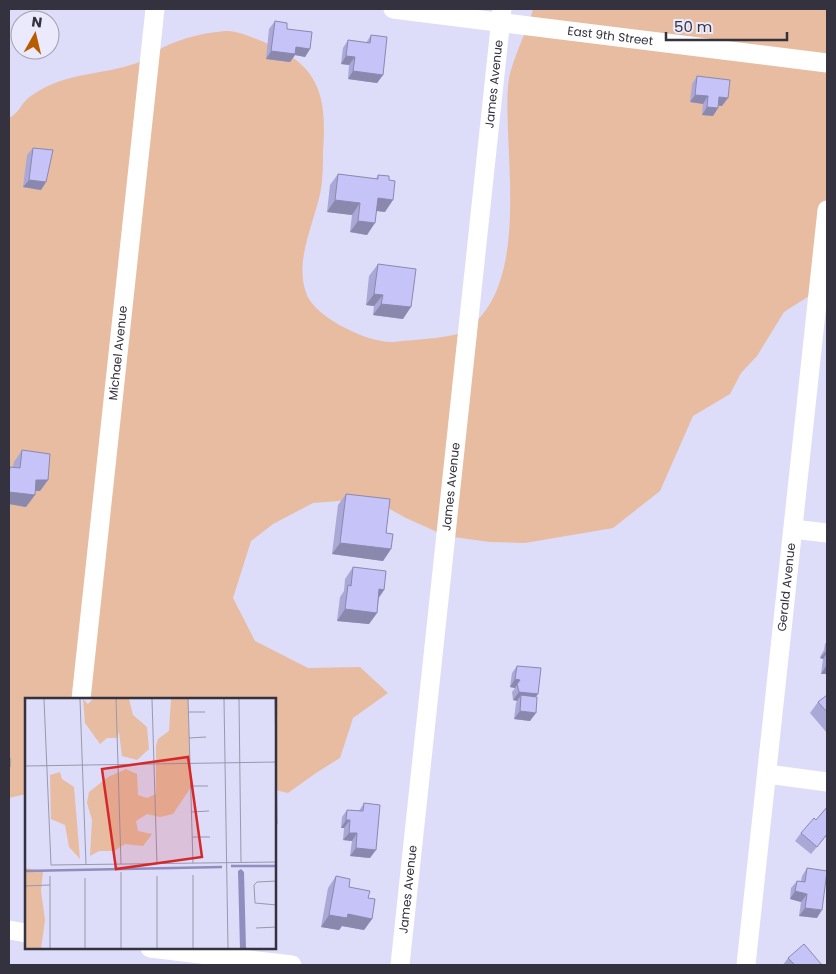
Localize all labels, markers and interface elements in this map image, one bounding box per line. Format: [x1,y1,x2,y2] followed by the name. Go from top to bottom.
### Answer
[10,10,60,60] north arrow
[666,10,787,42] scale bar
[30,11,43,33] text: N
[674,16,712,37] text: 50 m
[567,22,654,49] street label: East 9th Street
[480,39,507,129] street label: James Avenue
[104,305,131,401] street label: Michael Avenue
[437,442,464,532] street label: James Avenue
[773,542,799,632] street label: Gerald Avenue
[25,698,276,949] inset map
[394,844,421,934] street label: James Avenue

